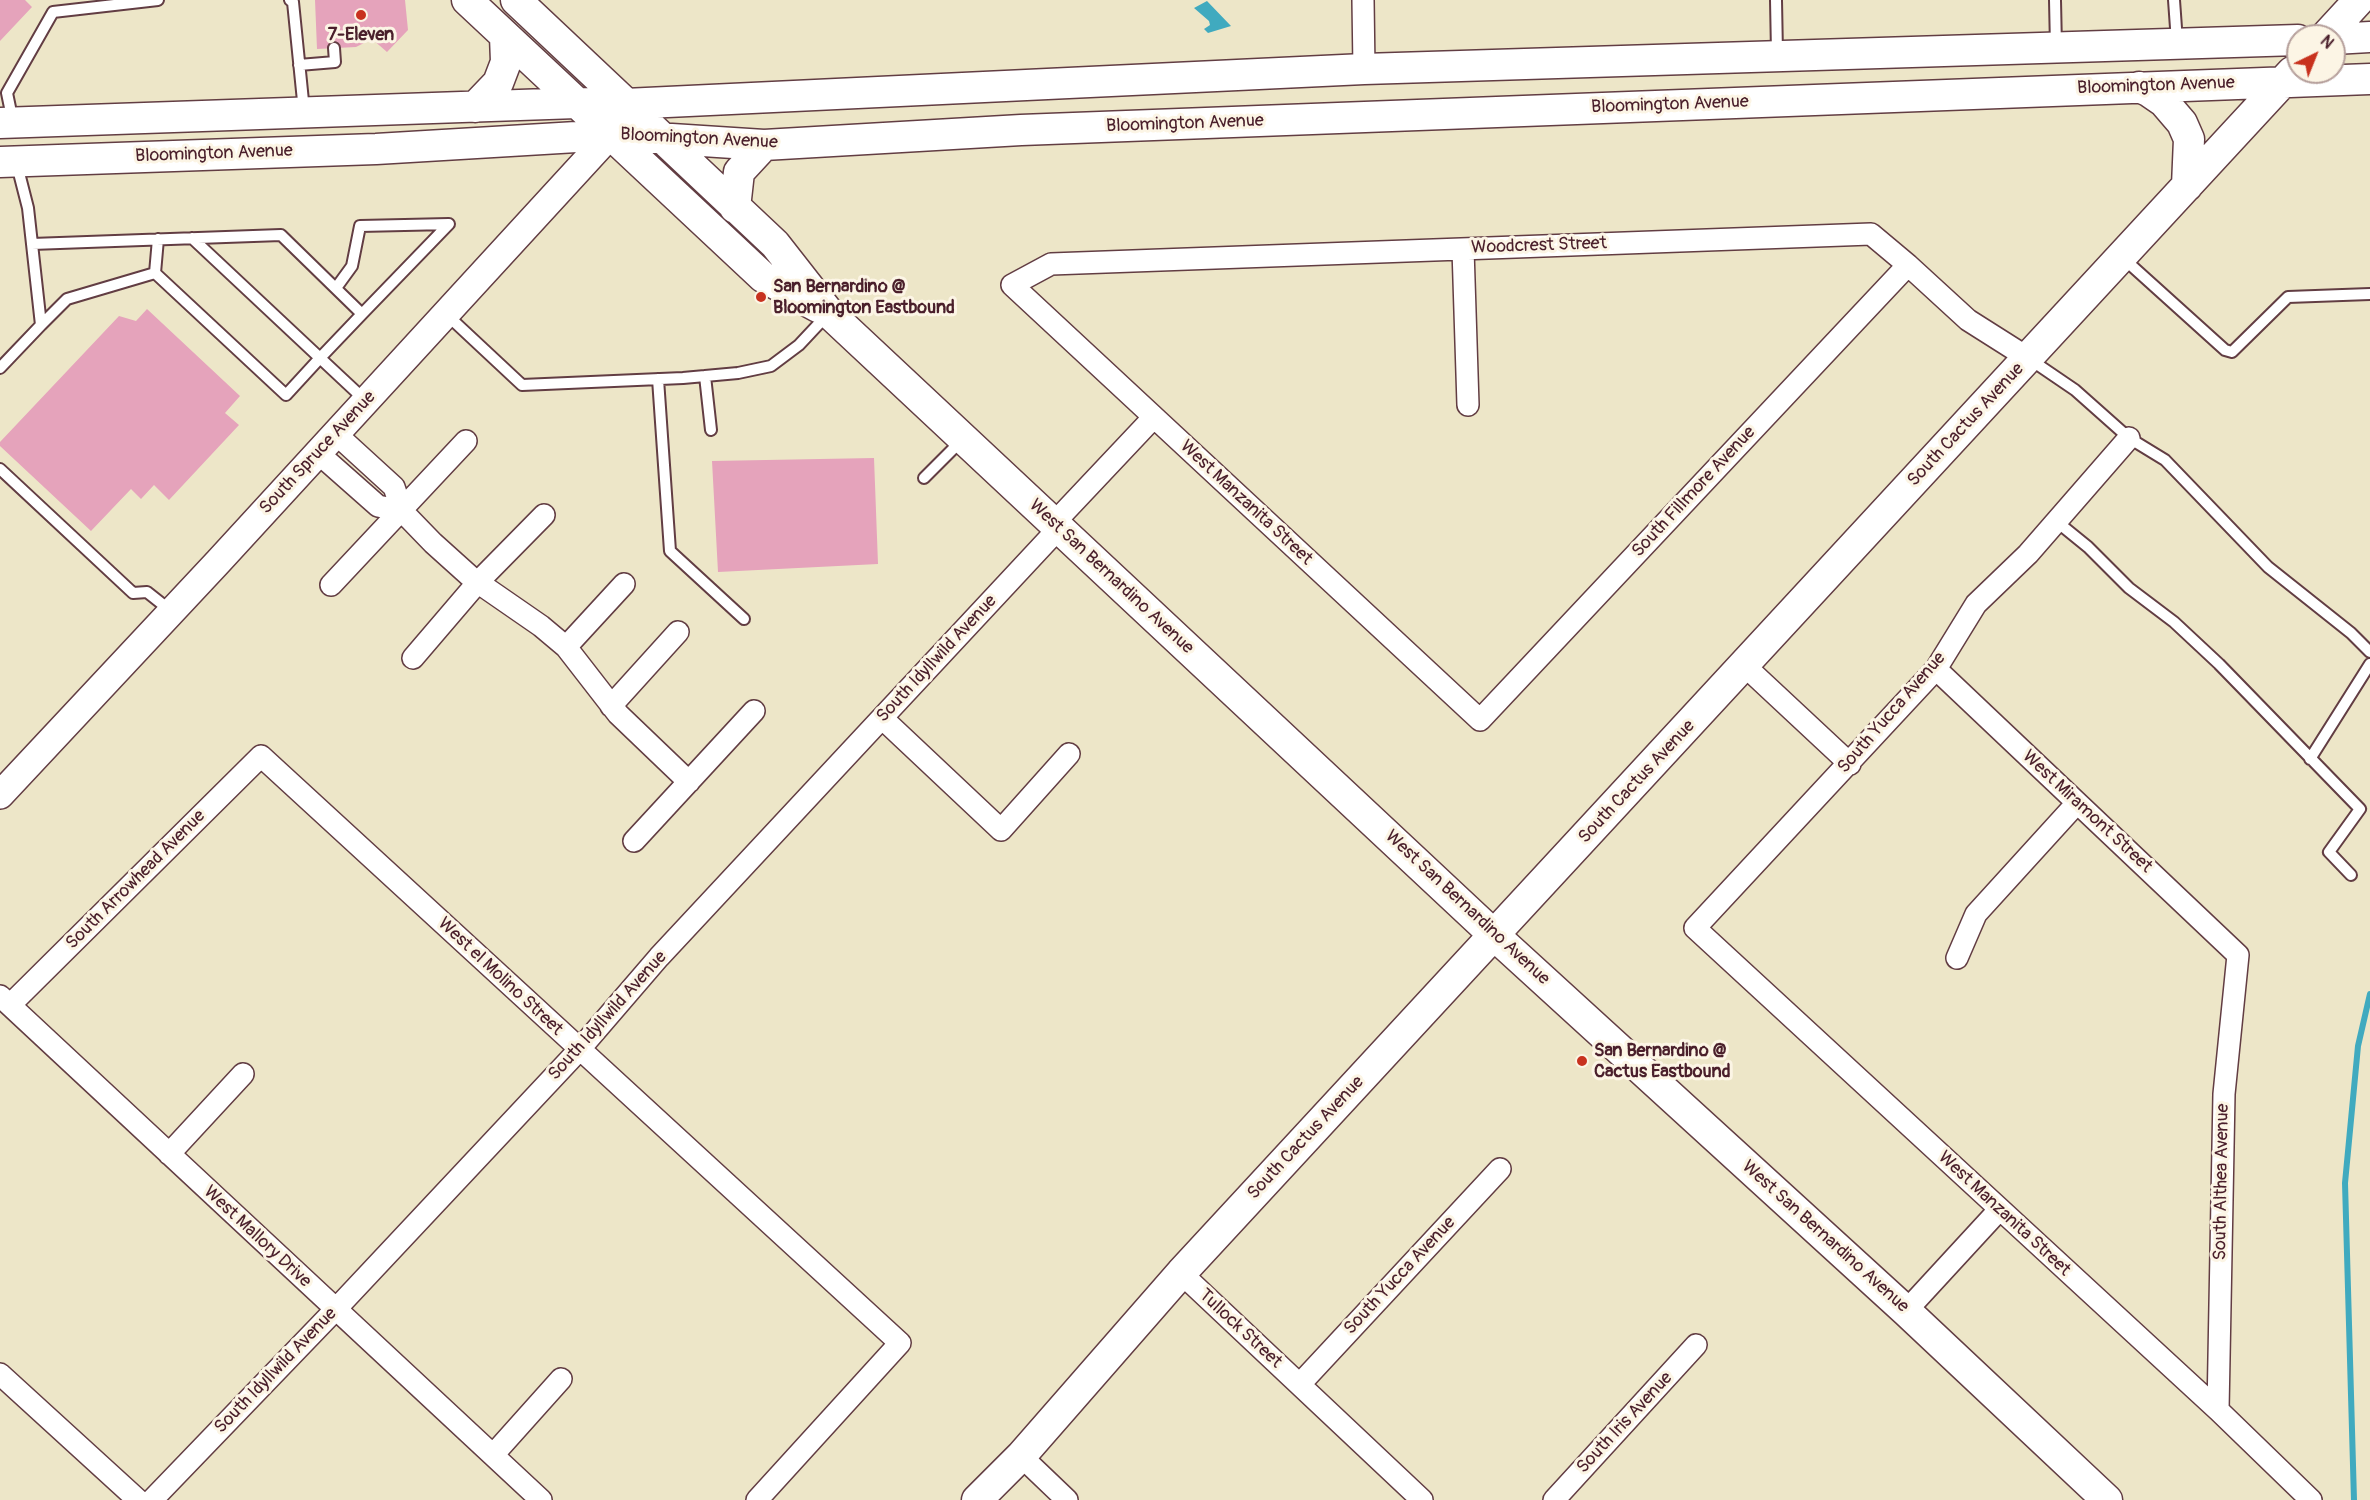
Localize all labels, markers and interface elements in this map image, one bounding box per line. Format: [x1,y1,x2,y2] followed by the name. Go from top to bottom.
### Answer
[354,8,368,22] marker: 7-Eleven
[328,24,394,46] place label: 7-Eleven
[2286,24,2346,84] north arrow
[2316,31,2338,53] text: N
[2077,72,2235,100] street label: Bloomington Avenue
[1591,91,1749,119] street label: Bloomington Avenue
[1106,110,1264,138] street label: Bloomington Avenue
[620,124,778,154] street label: Bloomington Avenue
[135,140,293,168] street label: Bloomington Avenue
[1471,233,1607,259] street label: Woodcrest Street
[773,276,955,318] place label: San Bernardino @ Bloomington Eastbound
[754,290,768,304] marker: San Bernardino @ Bloomington Eastbound
[1903,359,2029,491] street label: South Cactus Avenue
[255,387,381,519] street label: South Spruce Avenue
[1628,422,1760,562] street label: South Fillmore Avenue
[1175,436,1317,570] street label: West Manzanita Street
[1024,495,1198,659] street label: West San Bernardino Avenue
[872,591,1002,727] street label: South Idyllwild Avenue
[1833,648,1951,778] street label: South Yucca Avenue
[1574,716,1700,848] street label: South Cactus Avenue
[2018,746,2156,878] street label: West Miramont Street
[62,806,210,954] street label: South Arrowhead Avenue
[1380,826,1554,990] street label: West San Bernardino Avenue
[433,913,567,1041] street label: West el Molino Street
[544,947,672,1085] street label: South Idyllwild Avenue
[1594,1040,1730,1082] place label: San Bernardino @ Cactus Eastbound
[1575,1054,1589,1068] marker: San Bernardino @ Cactus Eastbound
[1243,1072,1369,1204] street label: South Cactus Avenue
[2210,1103,2234,1261] street label: South Althea Avenue
[1933,1147,2075,1281] street label: West Manzanita Street
[1737,1156,1913,1318] street label: West San Bernardino Avenue
[199,1182,315,1292] street label: West Mallory Drive
[1340,1212,1460,1340] street label: South Yucca Avenue
[1194,1285,1286,1373] street label: Tullock Street
[210,1304,342,1438] street label: South Idyllwild Avenue
[1572,1368,1678,1478] street label: South Iris Avenue

